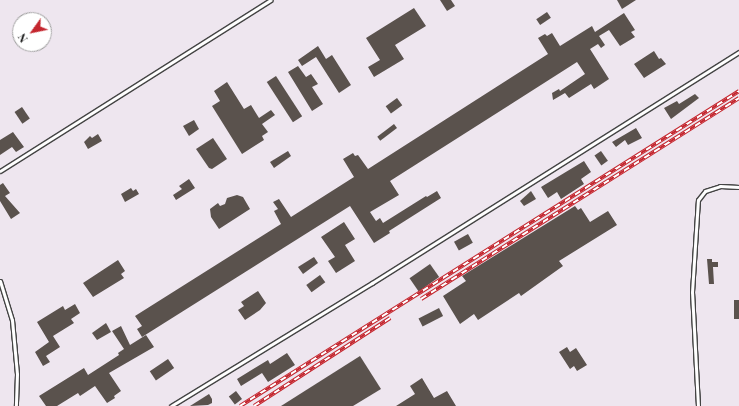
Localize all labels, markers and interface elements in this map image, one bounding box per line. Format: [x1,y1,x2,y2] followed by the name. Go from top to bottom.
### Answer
[12,12,52,52] north arrow
[14,31,31,46] text: N

